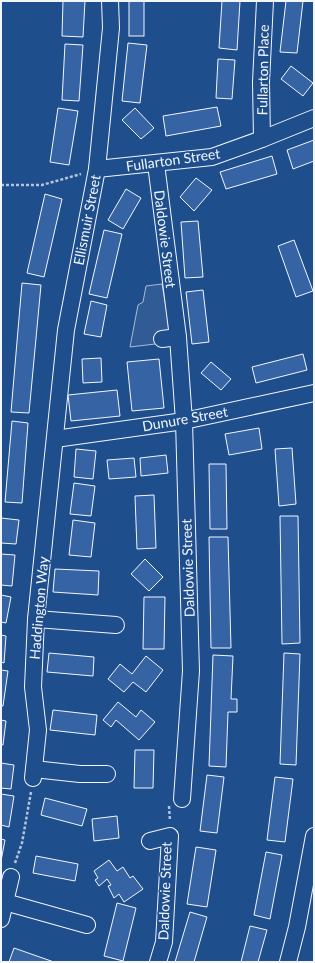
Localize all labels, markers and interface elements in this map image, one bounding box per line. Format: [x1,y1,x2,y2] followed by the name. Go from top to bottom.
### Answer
[253,24,272,116] street label: Fullarton Place
[125,144,221,175] street label: Fullarton Street
[69,173,104,267] street label: Ellismuir Street
[151,189,180,289] street label: Daldowie Street
[141,403,229,434] street label: Dunure Street
[177,518,198,618] street label: Daldowie Street
[26,555,52,660] street label: Haddington Way
[154,841,175,941] street label: Daldowie Street

